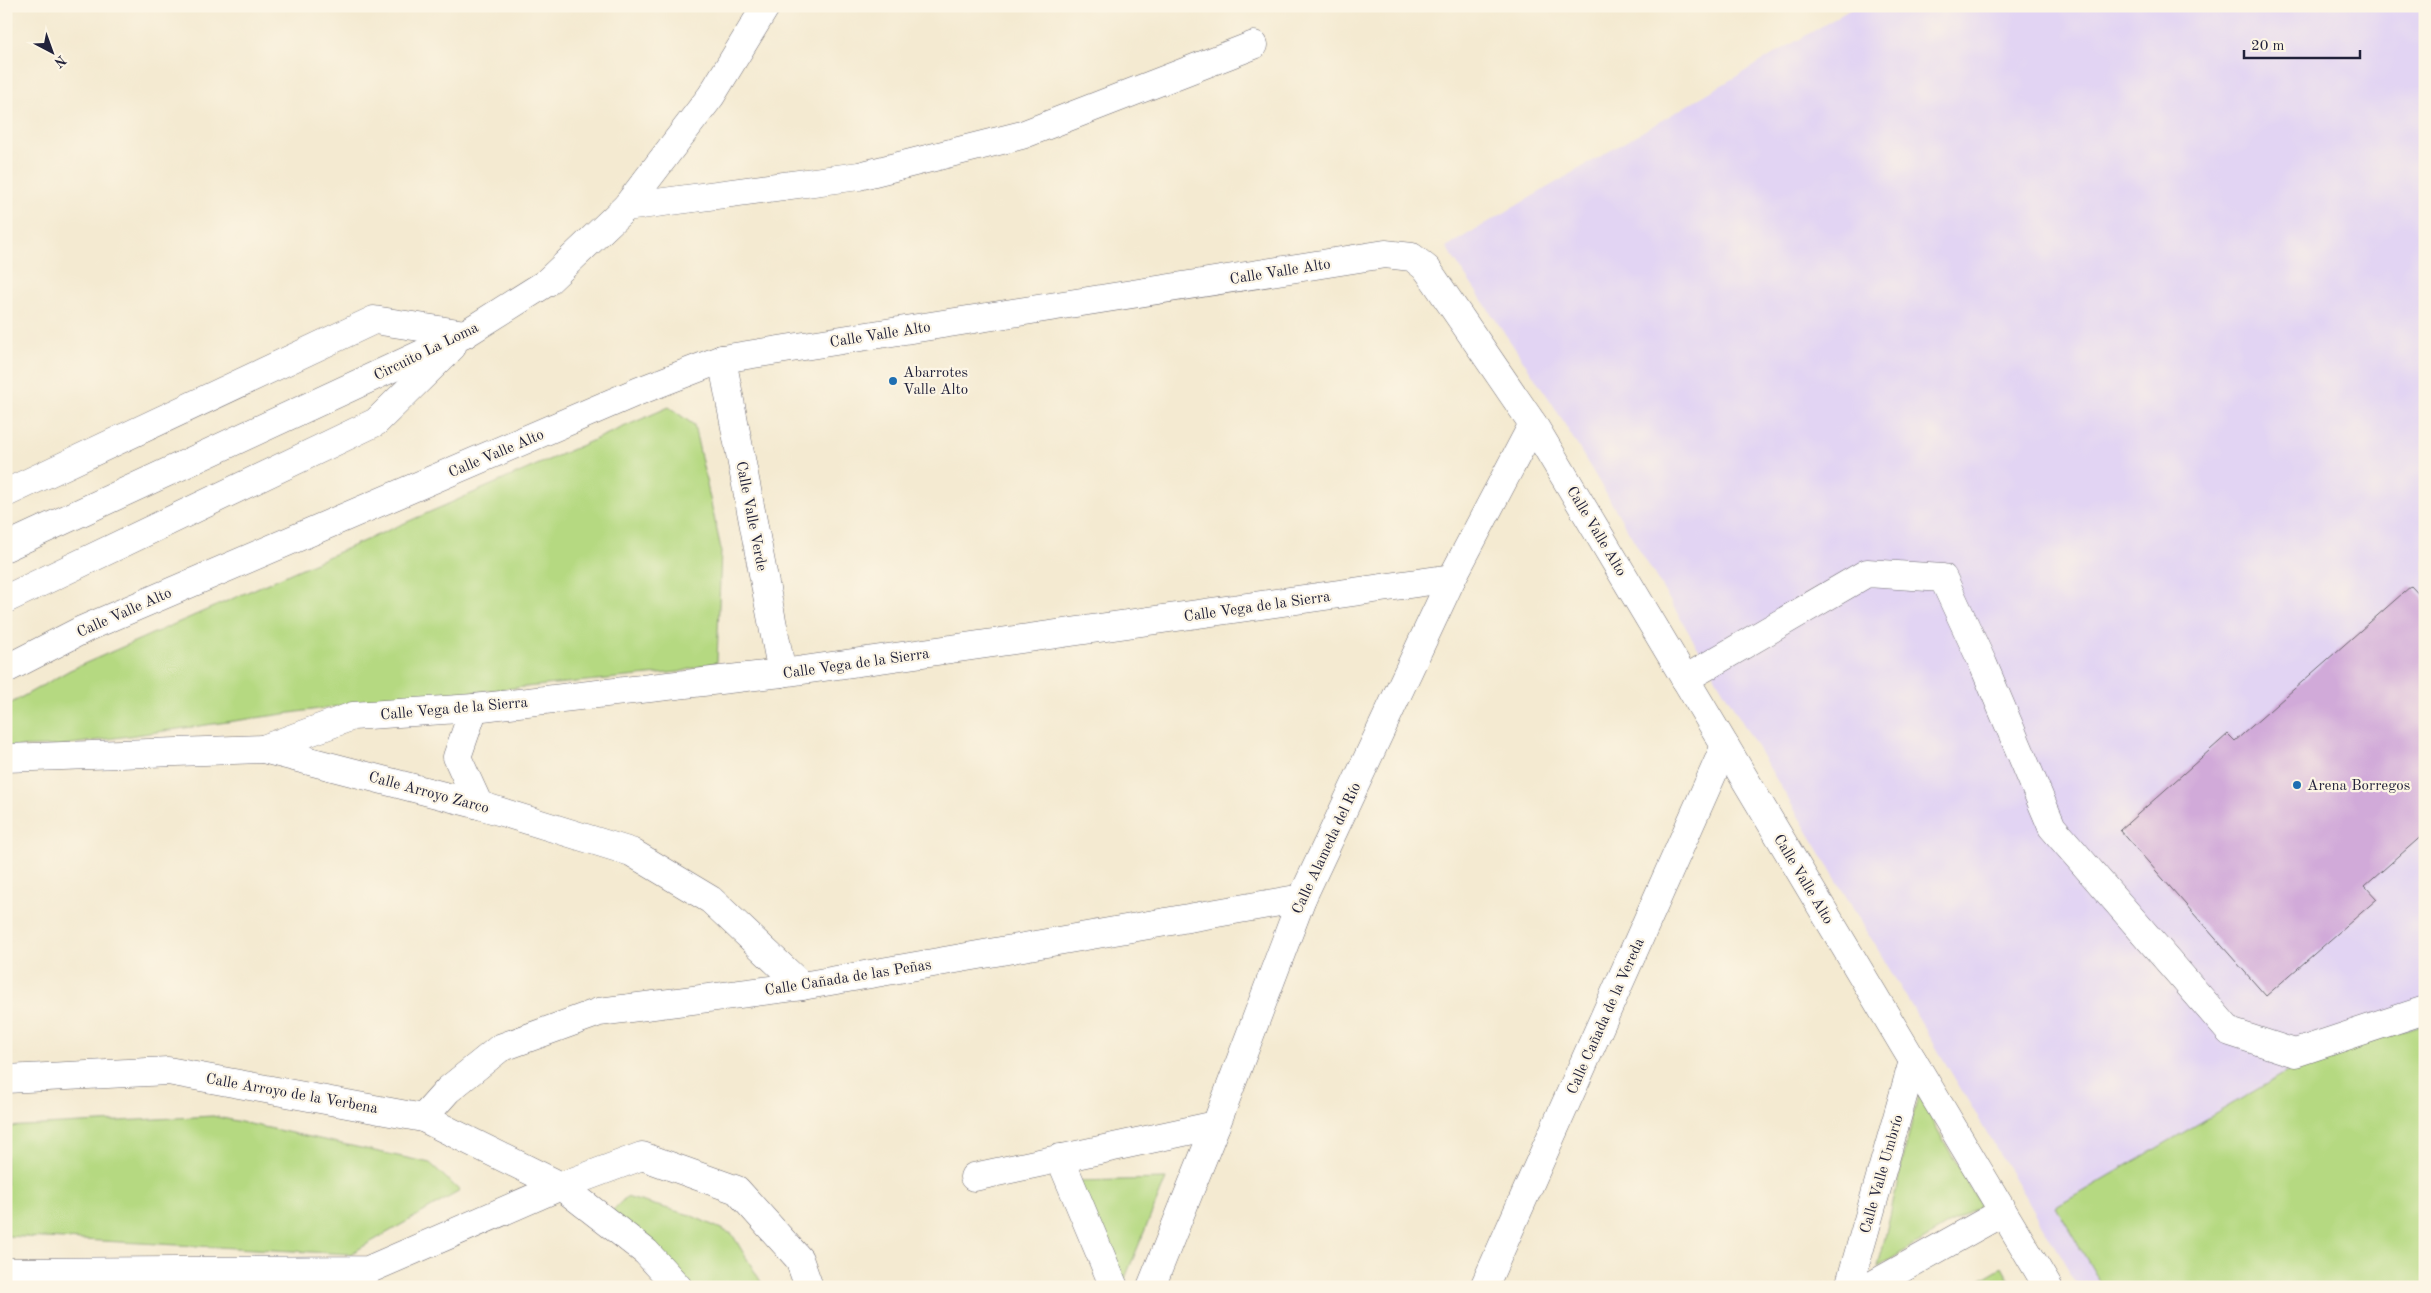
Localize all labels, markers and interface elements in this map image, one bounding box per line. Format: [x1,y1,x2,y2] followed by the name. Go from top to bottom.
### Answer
[28,28,78,78] north arrow
[2244,28,2360,60] scale bar
[2251,39,2285,54] text: 20 m
[51,52,69,70] text: N
[1229,257,1332,288] street label: Calle Valle Alto
[372,320,482,384] street label: Circuito La Loma
[829,320,932,351] street label: Calle Valle Alto
[903,366,968,398] place label: Abarrotes Valle Alto
[887,375,899,387] marker: Abarrotes Valle Alto
[447,428,546,481] street label: Calle Valle Alto
[733,460,769,573] street label: Calle Valle Verde
[1563,484,1628,579] street label: Calle Valle Alto
[75,586,174,641] street label: Calle Valle Alto
[1183,590,1332,625] street label: Calle Vega de la Sierra
[782,647,931,682] street label: Calle Vega de la Sierra
[380,696,529,723] street label: Calle Vega de la Sierra
[367,770,490,817] street label: Calle Arroyo Zarco
[2291,779,2303,791] marker: Arena Borregos
[2307,779,2410,794] place label: Arena Borregos
[1290,781,1364,917] street label: Calle Alameda del Río
[1770,832,1835,927] street label: Calle Valle Alto
[1565,936,1648,1097] street label: Calle Cañada de la Vereda
[764,958,933,999] street label: Calle Cañada de las Peñas
[204,1072,380,1117] street label: Calle Arroyo de la Verbena
[1858,1113,1907,1235] street label: Calle Valle Umbrío

